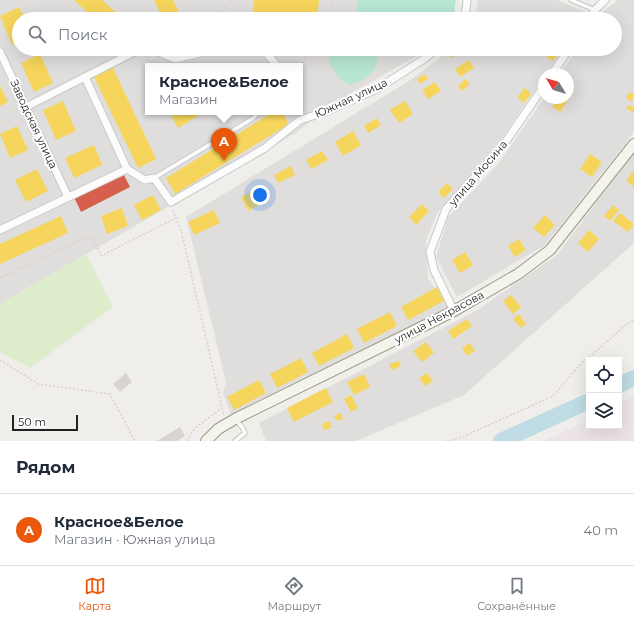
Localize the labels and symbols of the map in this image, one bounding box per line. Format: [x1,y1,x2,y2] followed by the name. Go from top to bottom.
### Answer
[538,68,574,104] north arrow
[312,75,390,121] street label: Южная улица
[7,77,61,171] street label: Заводская улица
[211,128,237,161] pin: A
[445,137,510,209] street label: улица Мосина
[250,185,270,205] your location
[391,287,486,347] street label: улица Некрасова
[12,413,78,432] scale bar

